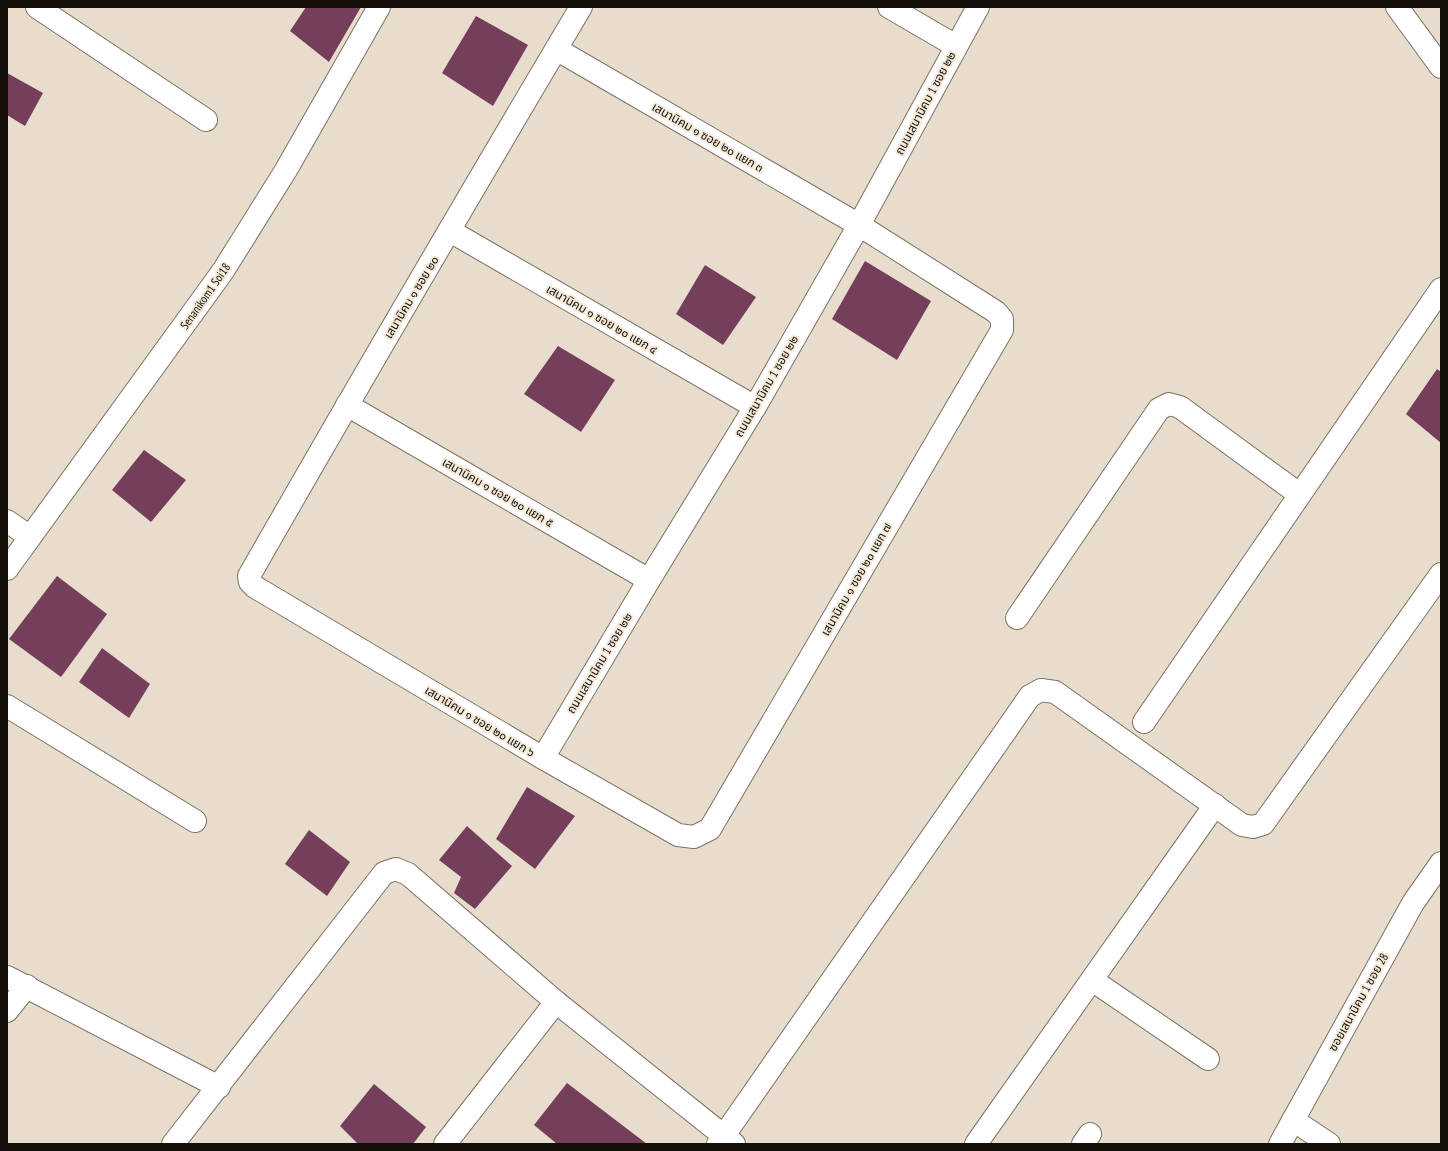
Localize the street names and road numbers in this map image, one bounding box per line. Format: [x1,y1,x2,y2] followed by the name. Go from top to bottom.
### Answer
[891,49,959,157] street label: ถนนเสนานิคม 1 ซอย ๒๒
[650,99,766,175] street label: เสนานิคม ๑ ซอย ๒๐ แยก ๓
[380,253,442,341] street label: เสนานิคม ๑ ซอย ๒๐
[177,260,233,332] street label: Senanikom1 Soi18
[544,281,660,357] street label: เสนานิคม ๑ ซอย ๒๐ แยก ๔
[731,332,801,440] street label: ถนนเสนานิคม 1 ซอย ๒๒
[440,454,556,530] street label: เสนานิคม ๑ ซอย ๒๐ แยก ๕
[817,520,895,638] street label: เสนานิคม ๑ ซอย ๒๐ แยก ๗
[563,610,635,716] street label: ถนนเสนานิคม 1 ซอย ๒๒
[422,682,538,760] street label: เสนานิคม ๑ ซอย ๒๐ แยก ๖
[1325,950,1391,1054] street label: ซอยเสนานิคม 1 ซอย 28

